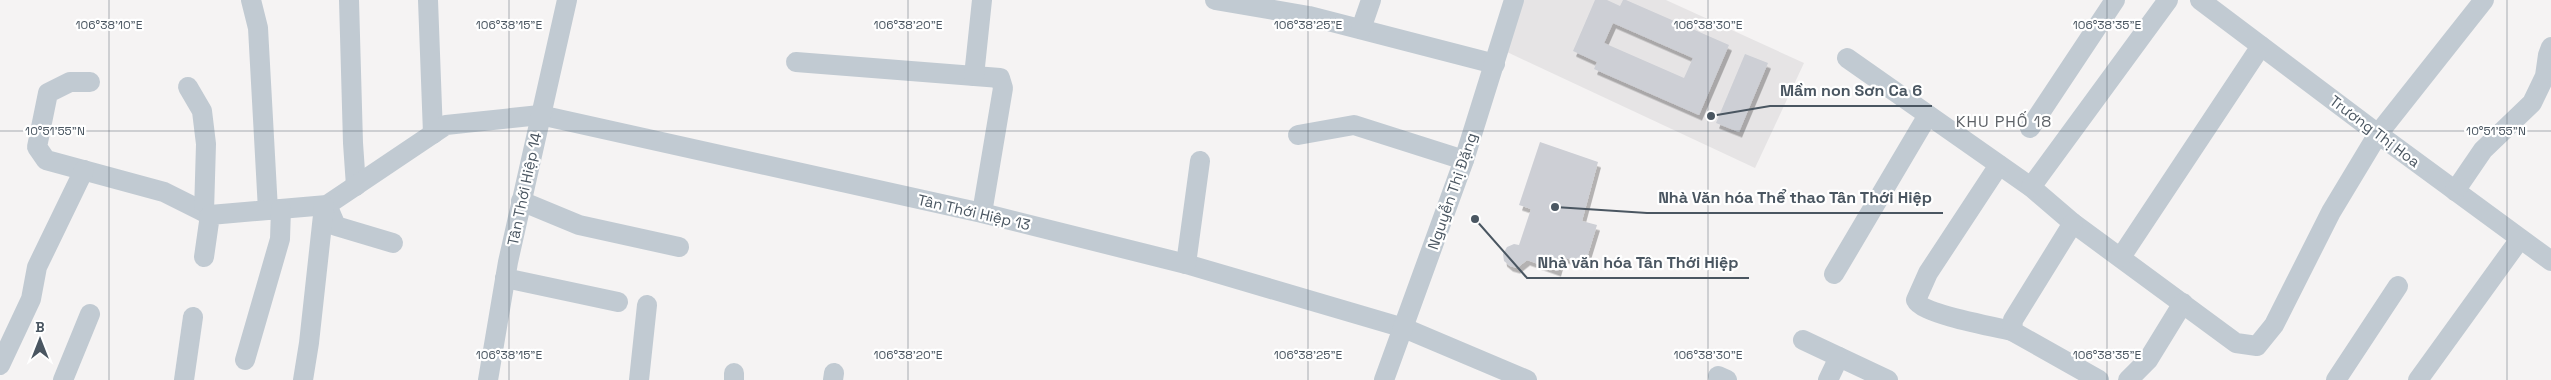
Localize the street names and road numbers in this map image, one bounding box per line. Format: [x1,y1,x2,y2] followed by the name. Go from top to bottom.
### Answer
[2326,91,2424,171] street label: Trương Thị Hoa
[1423,130,1481,252] street label: Nguyễn Thị Đặng
[503,131,545,247] street label: Tân Thới Hiệp 14
[916,190,1032,234] street label: Tân Thới Hiệp 13

